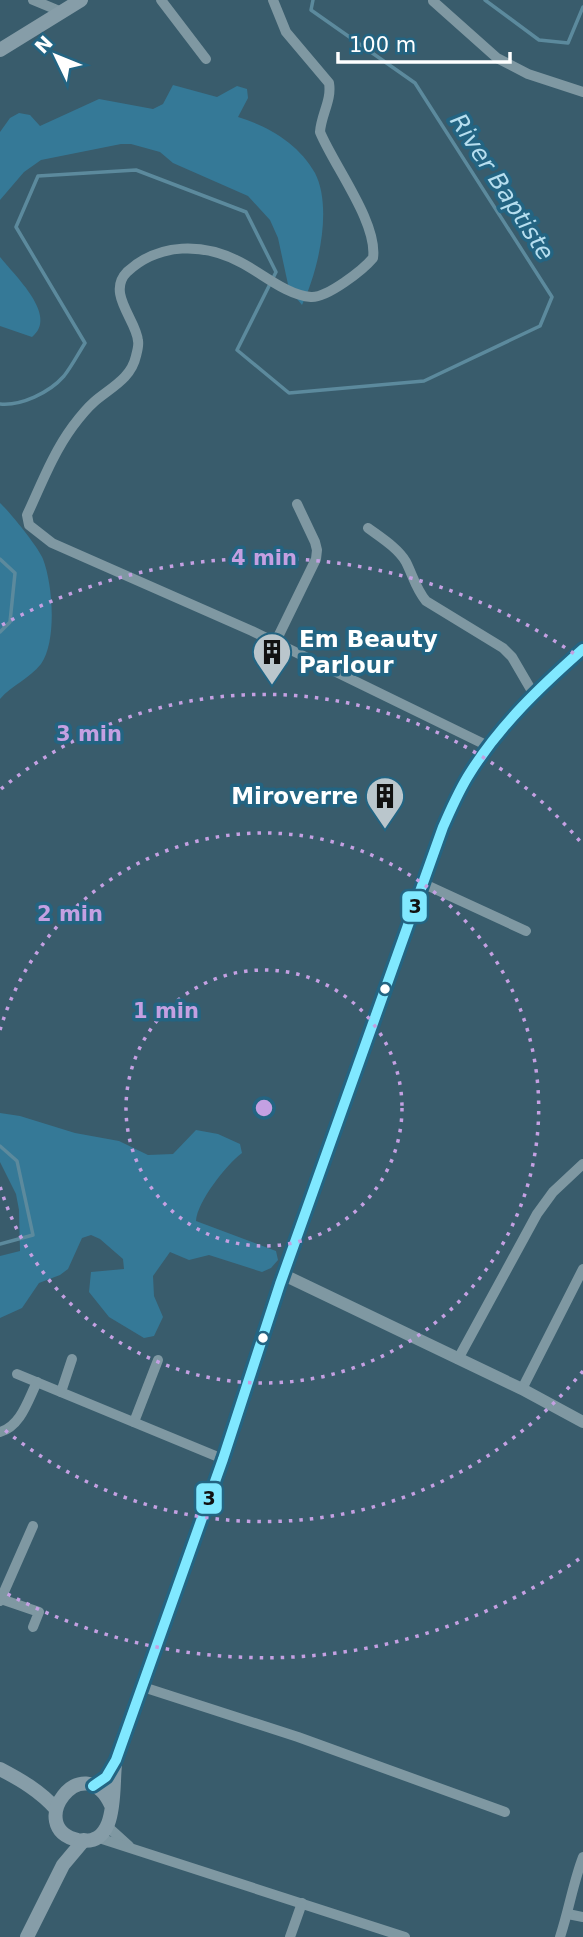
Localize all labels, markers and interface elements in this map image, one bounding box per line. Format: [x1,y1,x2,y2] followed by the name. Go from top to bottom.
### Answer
[21,21,91,91] north arrow
[338,21,510,65] scale bar
[30,31,57,58] text: N
[349,33,416,57] text: 100 m
[444,109,560,265] water label: River Baptiste
[231,546,297,570] text: 4 min
[299,626,438,678] place label: Em Beauty Parlour
[251,631,293,686] building icon: Em Beauty Parlour
[56,722,122,746] text: 3 min
[364,775,406,830] building icon: Miroverre
[231,783,358,809] place label: Miroverre
[401,890,428,923] line badge: 3
[408,895,422,917] text: 3
[37,902,103,926] text: 2 min
[378,982,392,996] unlabelled marker
[133,999,199,1023] text: 1 min
[252,1096,276,1120] centre of rings
[256,1331,270,1345] unlabelled marker
[195,1482,223,1515] line badge: 3
[202,1487,216,1509] text: 3

